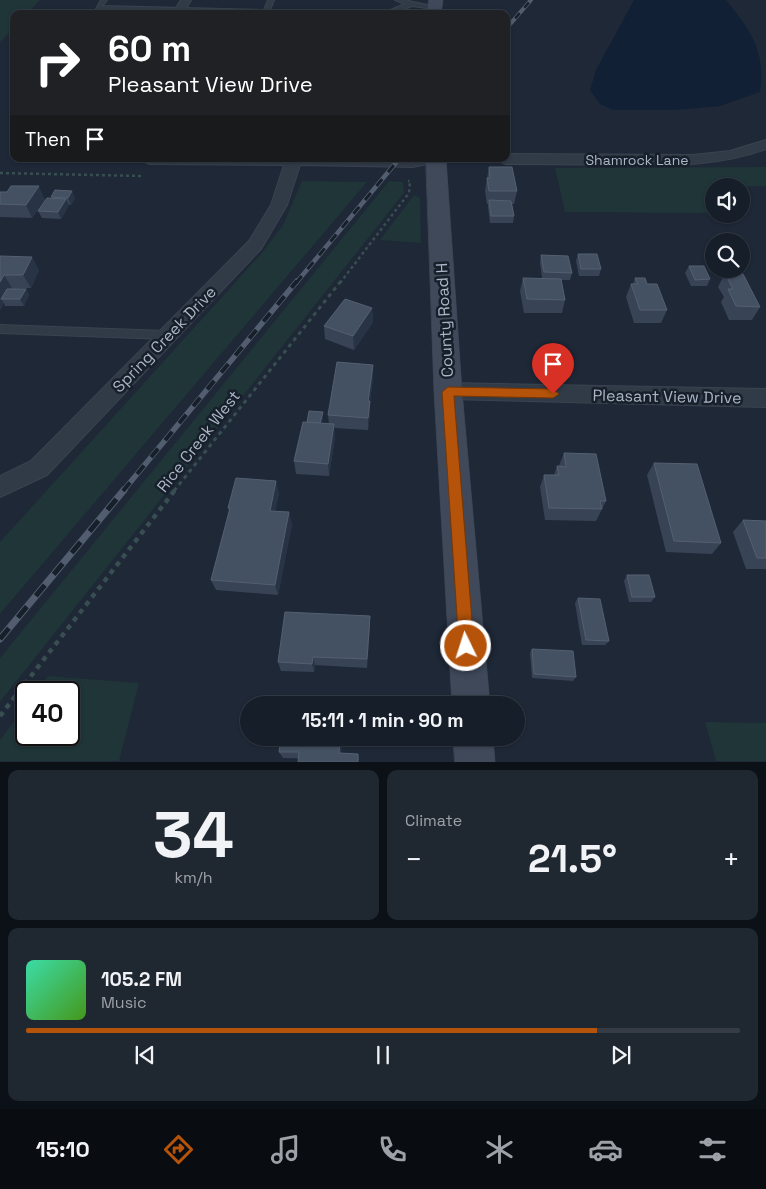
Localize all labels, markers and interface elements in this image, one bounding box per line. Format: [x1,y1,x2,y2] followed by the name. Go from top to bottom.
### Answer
[108,27,191,71] text: 60 m
[25,30,90,95] icon: right
[108,70,313,98] text: Pleasant View Drive
[81,125,109,153] icon: arrive
[25,127,71,152] text: Then
[586,151,689,169] street label: Shamrock Lane
[705,178,750,278] map controls
[705,178,750,223] button: sound
[705,233,750,278] button: search
[431,262,458,378] street label: County Road H
[108,282,221,397] street label: Spring Creek Drive
[532,343,574,394] pin
[539,350,567,378] icon: arrive
[592,385,742,408] street label: Pleasant View Drive
[152,386,245,496] street label: Rice Creek West
[439,619,491,671] position arrow
[15,681,80,746] speed limit sign: 40
[302,708,463,733] text: 15:11 · 1 min · 90 m
[153,793,234,876] text: 34
[405,810,462,831] text: Climate
[528,835,617,883] text: 21.5°
[405,841,422,877] text: −
[723,841,740,877] text: +
[174,867,213,888] text: km/h
[101,967,182,992] text: 105.2 FM
[101,992,147,1013] text: Music
[131,1041,159,1069] icon: previous
[369,1041,397,1069] icon: pause
[607,1041,635,1069] icon: next
[161,1132,196,1167] icon: directions
[268,1132,303,1167] icon: music
[375,1132,410,1167] icon: phone
[482,1132,517,1167] icon: climate
[588,1132,623,1167] icon: car
[695,1132,730,1167] icon: filters
[36,1135,90,1163] text: 15:10

